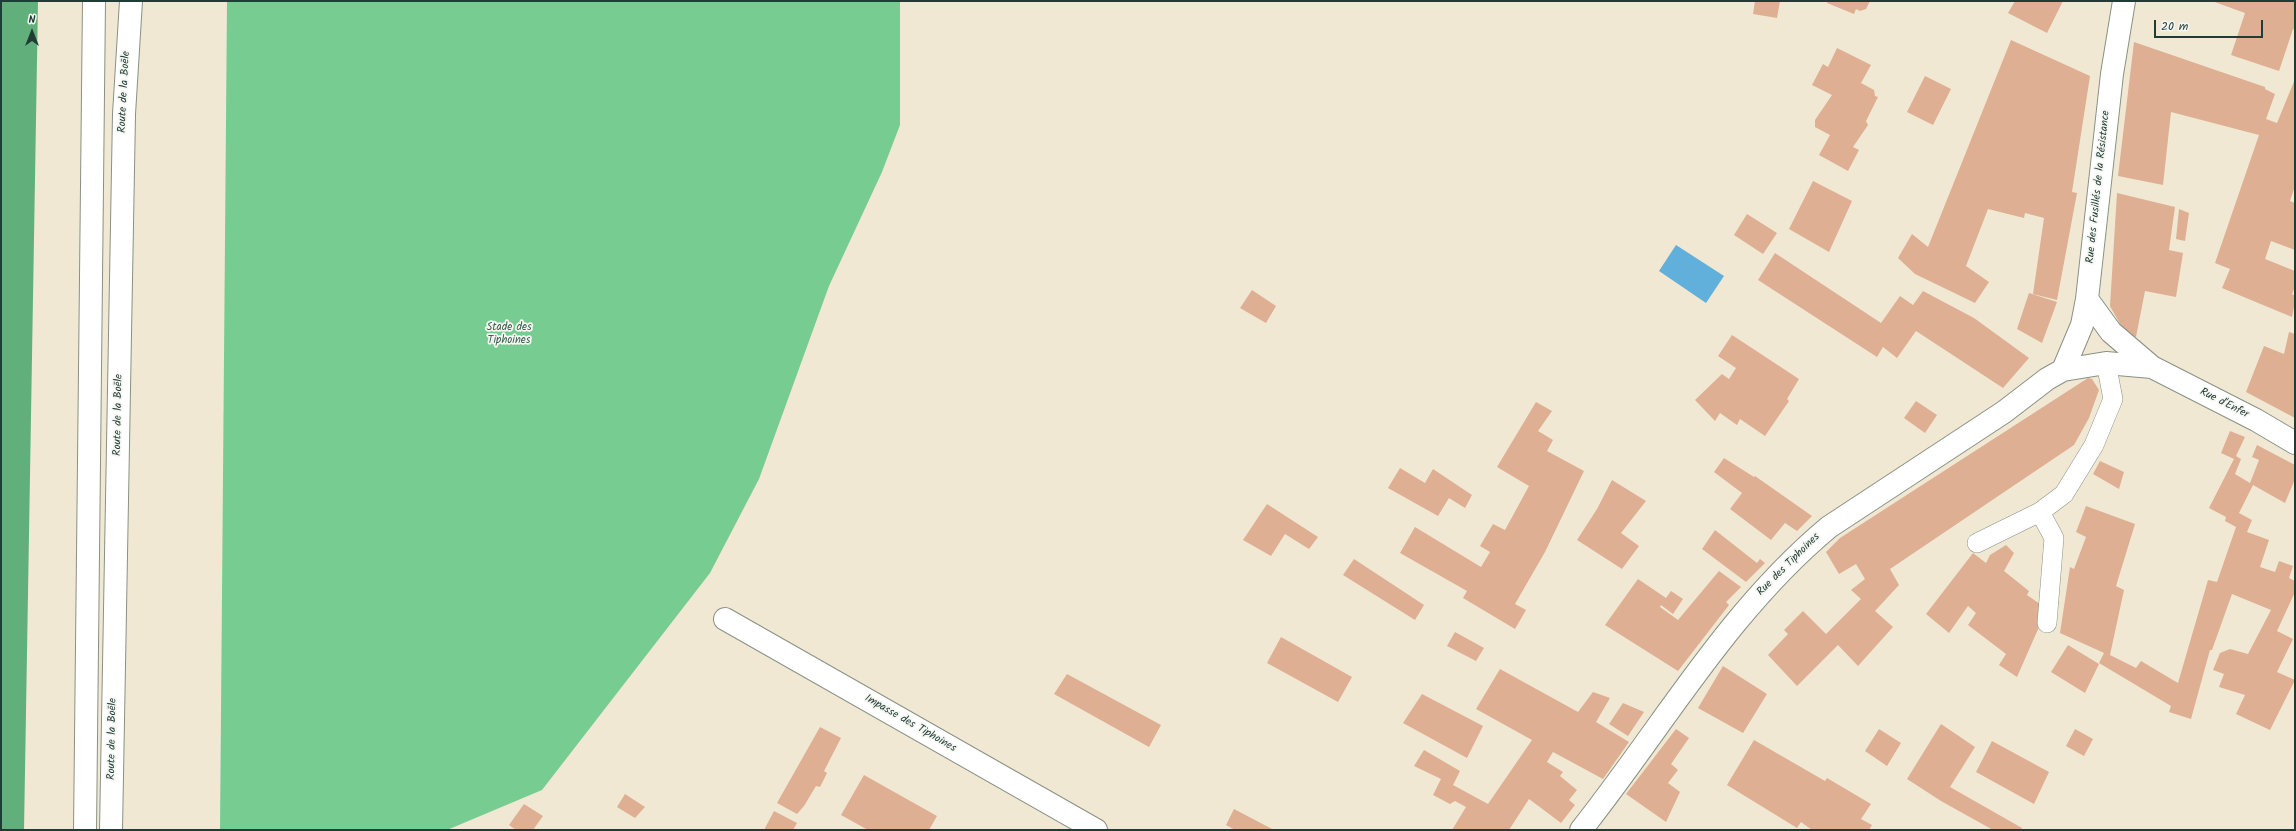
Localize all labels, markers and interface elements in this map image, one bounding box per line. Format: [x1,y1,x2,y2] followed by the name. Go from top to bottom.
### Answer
[29,11,35,29] text: N
[12,12,52,52] north arrow
[2156,12,2265,38] scale bar
[2161,17,2188,36] text: 20 m
[116,51,134,133] street label: Route de la Boële
[2084,110,2114,264] street label: Rue des Fusillés de la Résistance
[486,321,532,347] park label: Stade des Tiphoines
[112,374,126,456] street label: Route de la Boële
[2197,386,2251,422] street label: Rue d'Enfer
[1755,531,1823,599] street label: Rue des Tiphoines
[862,692,958,756] street label: Impasse des Tiphoines
[106,698,120,780] street label: Route de la Boële

